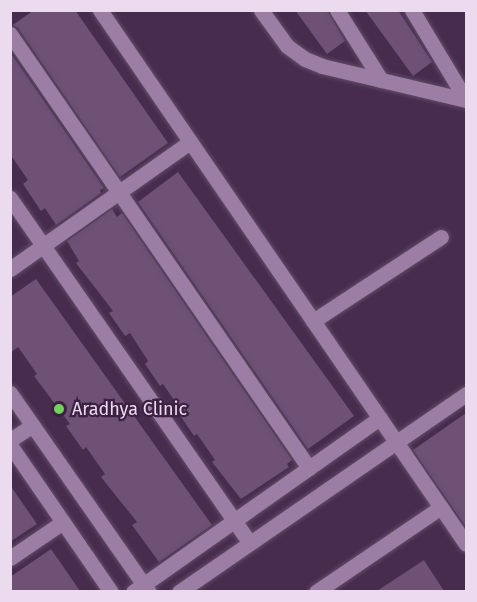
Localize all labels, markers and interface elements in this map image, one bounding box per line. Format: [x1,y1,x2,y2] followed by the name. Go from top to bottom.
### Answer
[72,398,187,420] place label: Aradhya Clinic
[50,400,68,418] marker: Aradhya Clinic

